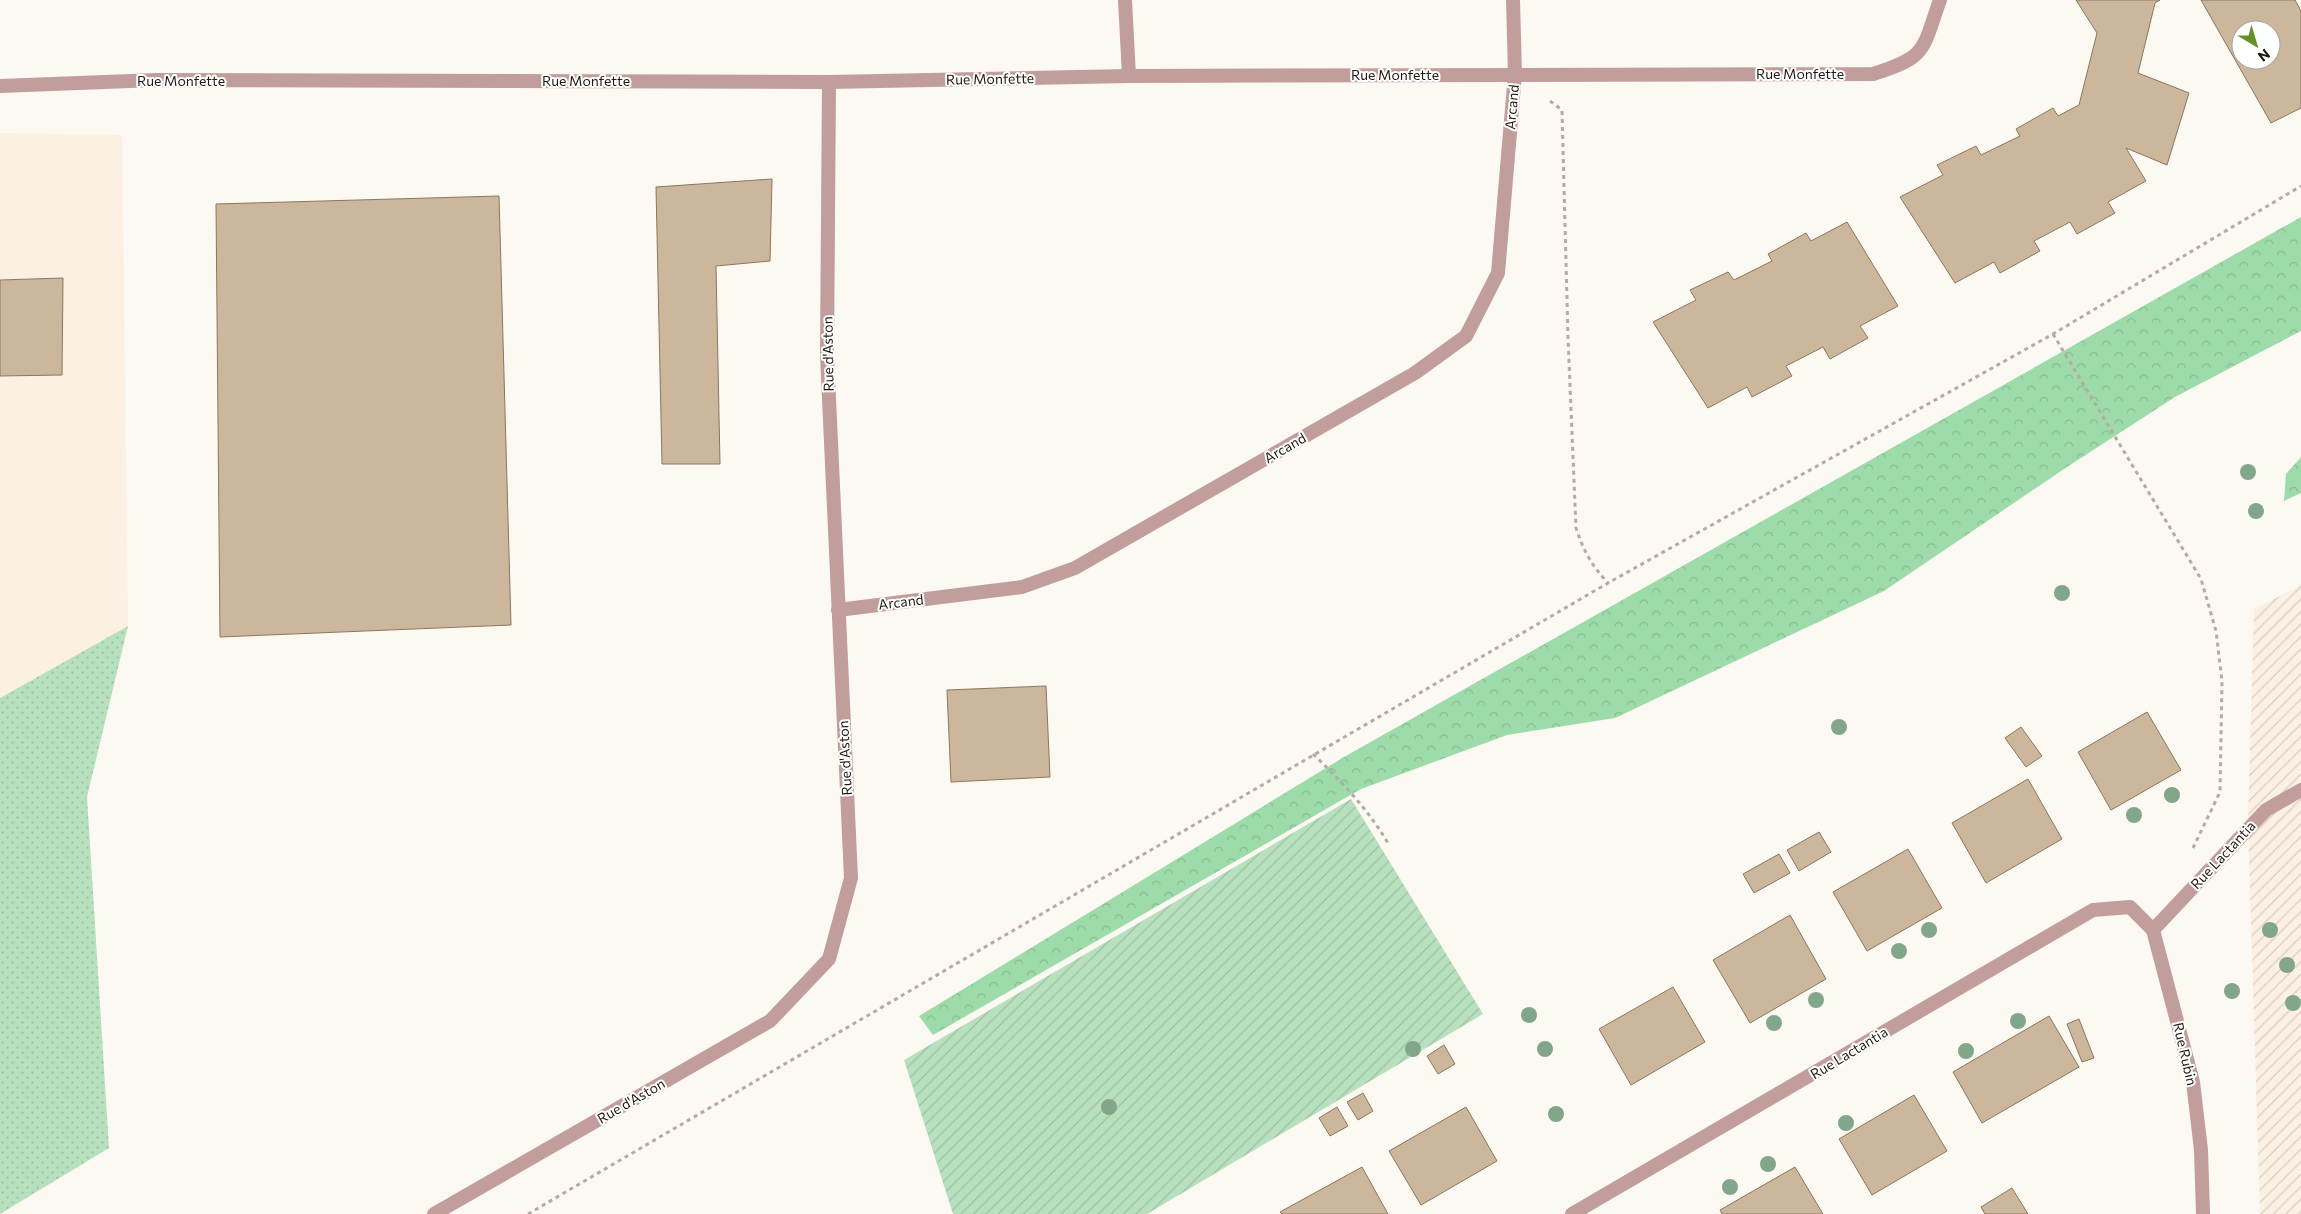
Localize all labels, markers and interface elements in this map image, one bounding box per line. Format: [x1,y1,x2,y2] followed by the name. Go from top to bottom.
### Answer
[2231,20,2281,70] north arrow
[2255,46,2274,66] text: N
[1756,65,1844,82] street label: Rue Monfette
[1351,66,1439,83] street label: Rue Monfette
[946,69,1034,88] street label: Rue Monfette
[137,72,225,89] street label: Rue Monfette
[542,72,630,89] street label: Rue Monfette
[1501,84,1522,130] street label: Arcand
[818,316,837,392] street label: Rue d'Aston
[1261,429,1309,466] street label: Arcand
[877,590,924,613] street label: Arcand
[834,720,855,796] street label: Rue d'Aston
[2187,817,2259,892] street label: Rue Lactantia
[2170,1021,2201,1087] street label: Rue Rubin
[1807,1023,1890,1082] street label: Rue Lactantia
[594,1074,668,1127] street label: Rue d'Aston

